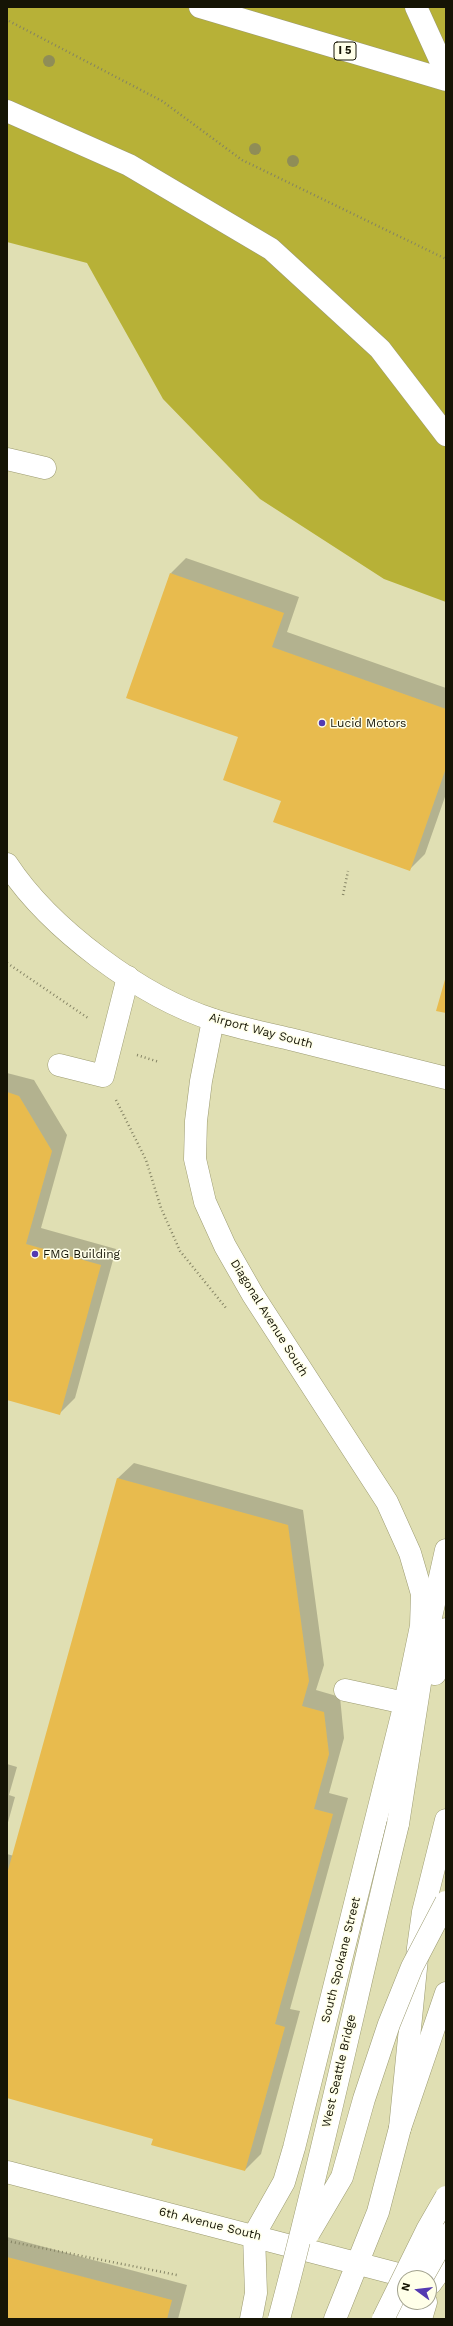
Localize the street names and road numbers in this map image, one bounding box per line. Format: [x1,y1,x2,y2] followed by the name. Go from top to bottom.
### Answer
[334,42,356,60] road number: I 5
[207,1010,315,1052] street label: Airport Way South
[227,1257,311,1379] street label: Diagonal Avenue South
[318,1896,364,2024] street label: South Spokane Street
[319,2013,359,2129] street label: West Seattle Bridge
[157,2204,263,2244] street label: 6th Avenue South

